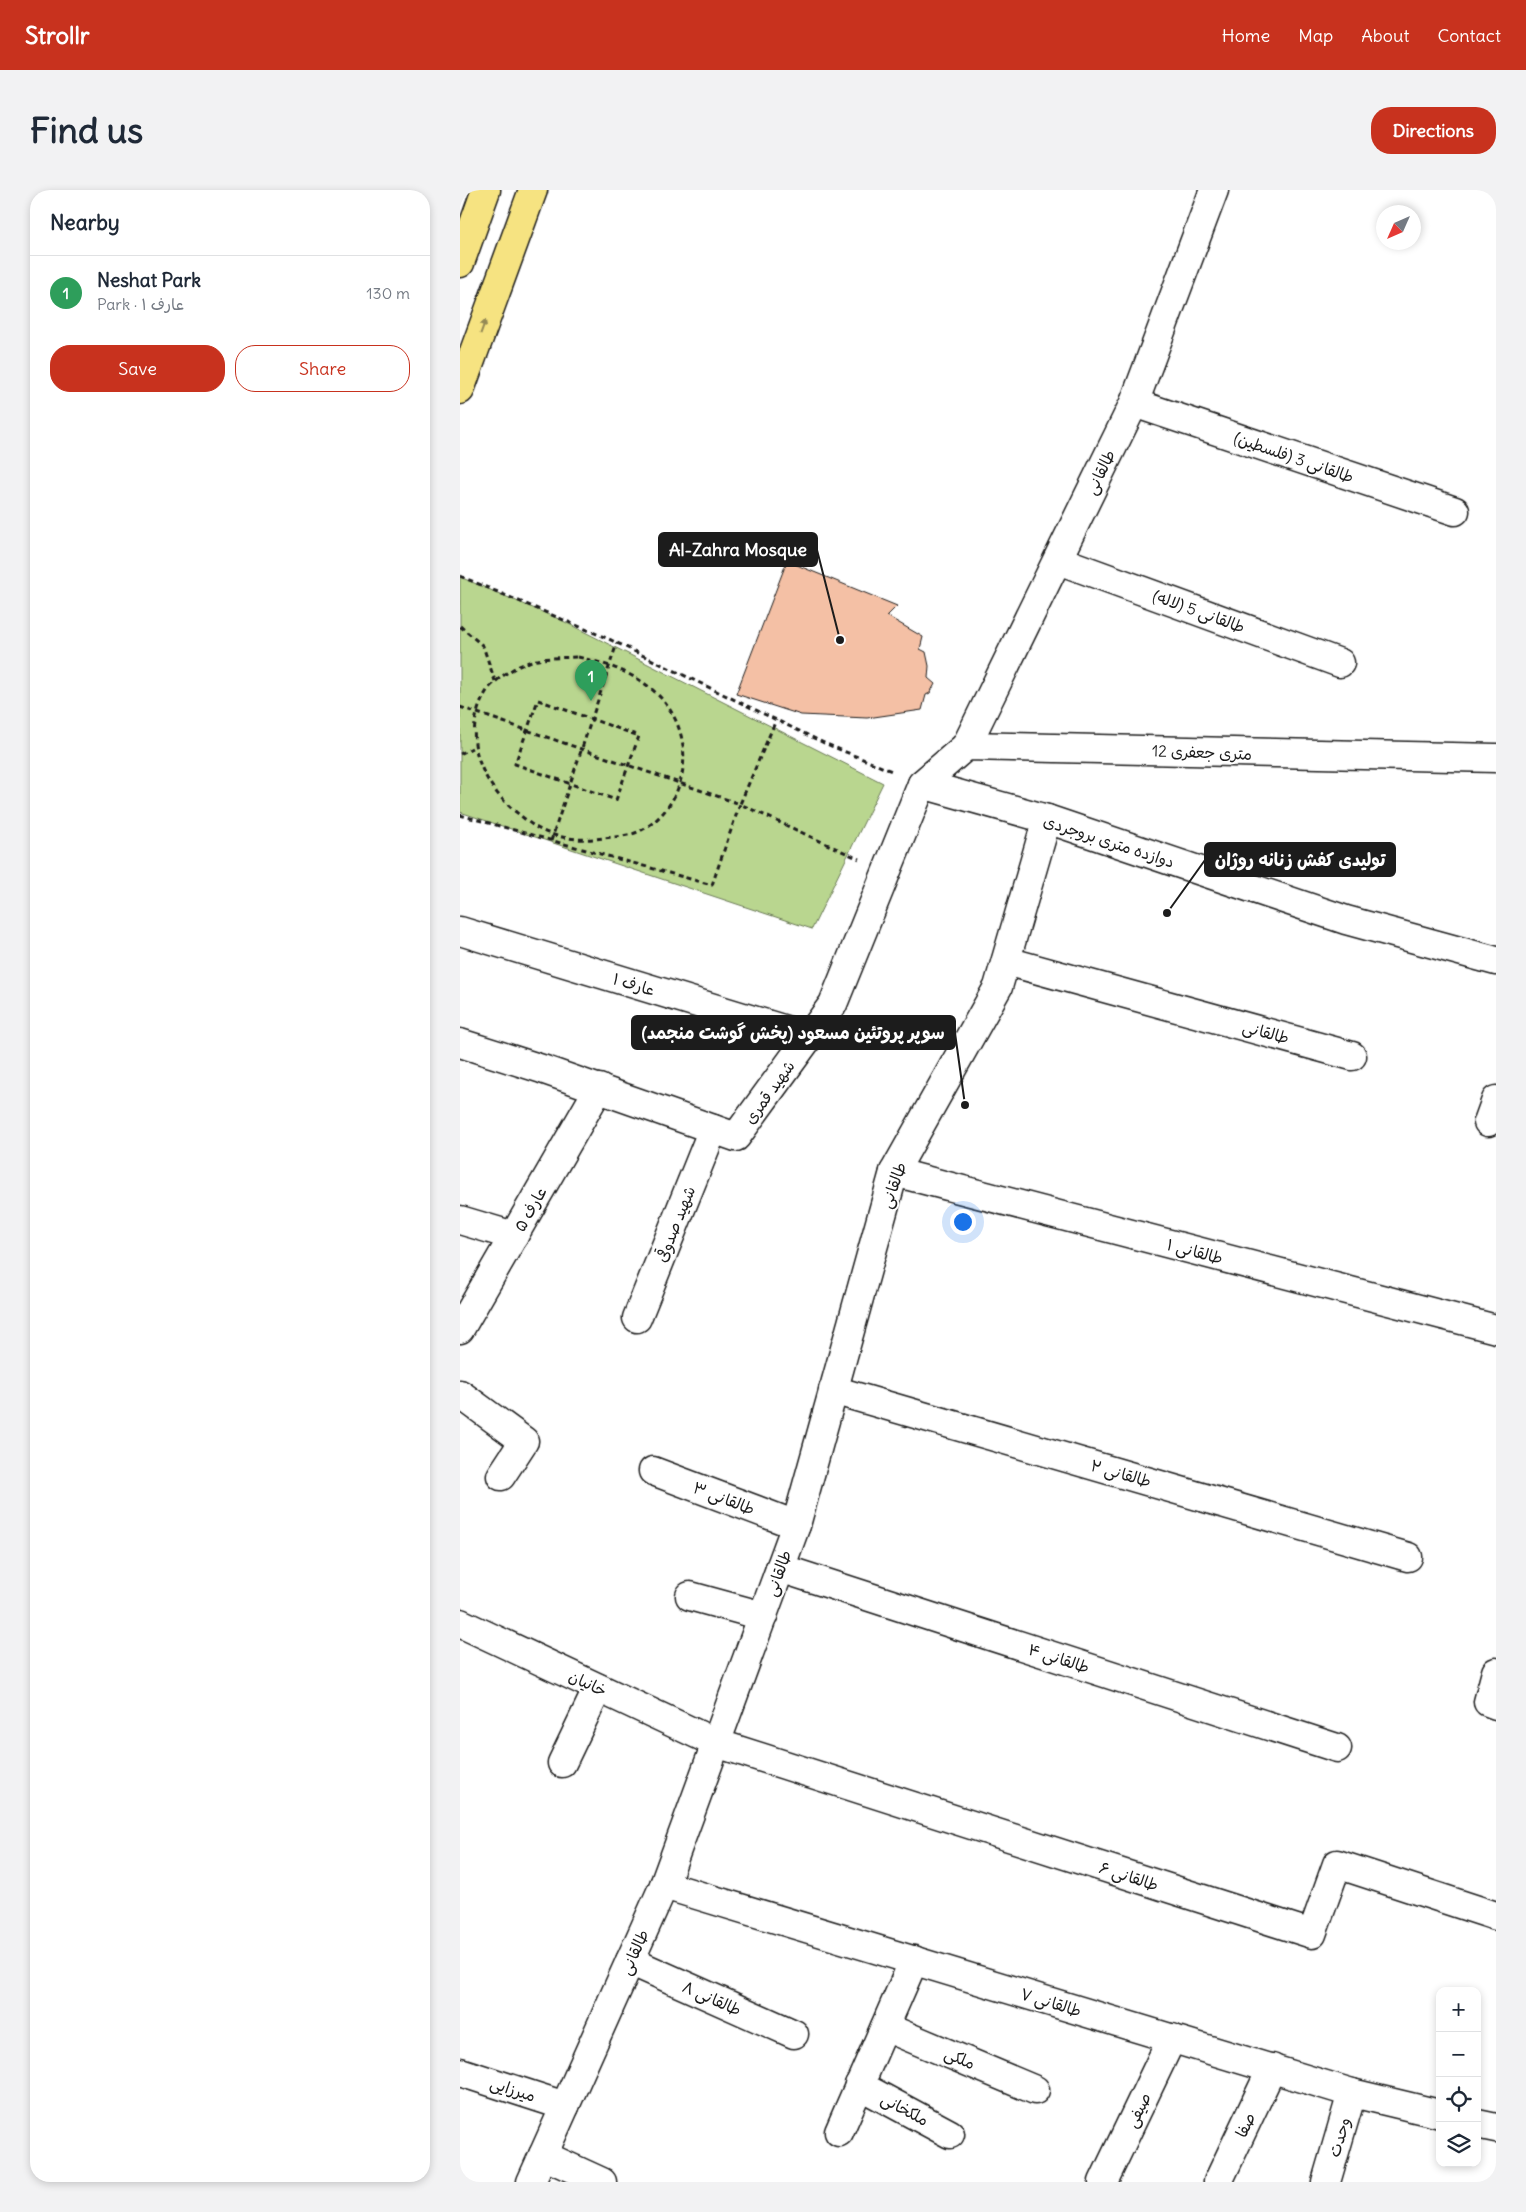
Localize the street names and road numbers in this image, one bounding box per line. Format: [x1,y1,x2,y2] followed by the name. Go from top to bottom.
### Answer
[1231,427,1357,488] street label: طالقانی 3 (فلسطین)
[1081,446,1120,498] street label: طالقانی
[1150,585,1248,638] street label: طالقانی 5 (لاله)
[1152,740,1252,764] street label: 12 متری جعفری
[1041,810,1177,872] street label: دوازده متری بروجردی
[611,968,657,1000] street label: عارف ۱
[1240,1016,1292,1049] street label: طالقانی
[739,1056,799,1128] street label: شهید قمری
[875,1159,911,1211] street label: طالقانی
[509,1183,551,1235] street label: عارف ۵
[651,1183,700,1265] street label: شهید صدوقی
[1165,1234,1225,1269] street label: طالقانی ۱
[1088,1455,1154,1492] street label: طالقانی ۲
[690,1477,758,1520] street label: طالقانی ۳
[760,1547,796,1599] street label: طالقانی
[1025,1639,1092,1678] street label: طالقانی ۴
[566,1666,610,1700] street label: خانیان
[1097,1857,1161,1896] street label: طالقانی ۶
[615,1926,654,1978] street label: طالقانی
[679,1976,745,2021] street label: طالقانی ۸
[1018,1983,1084,2022] street label: طالقانی ۷
[941,2043,978,2074] street label: ملکی
[487,2072,538,2107] street label: میرزایی
[877,2088,932,2131] street label: ملکخانی
[1121,2089,1156,2131] street label: صیفی
[1231,2109,1259,2141] street label: صفا
[1324,2115,1354,2159] street label: وحدت

